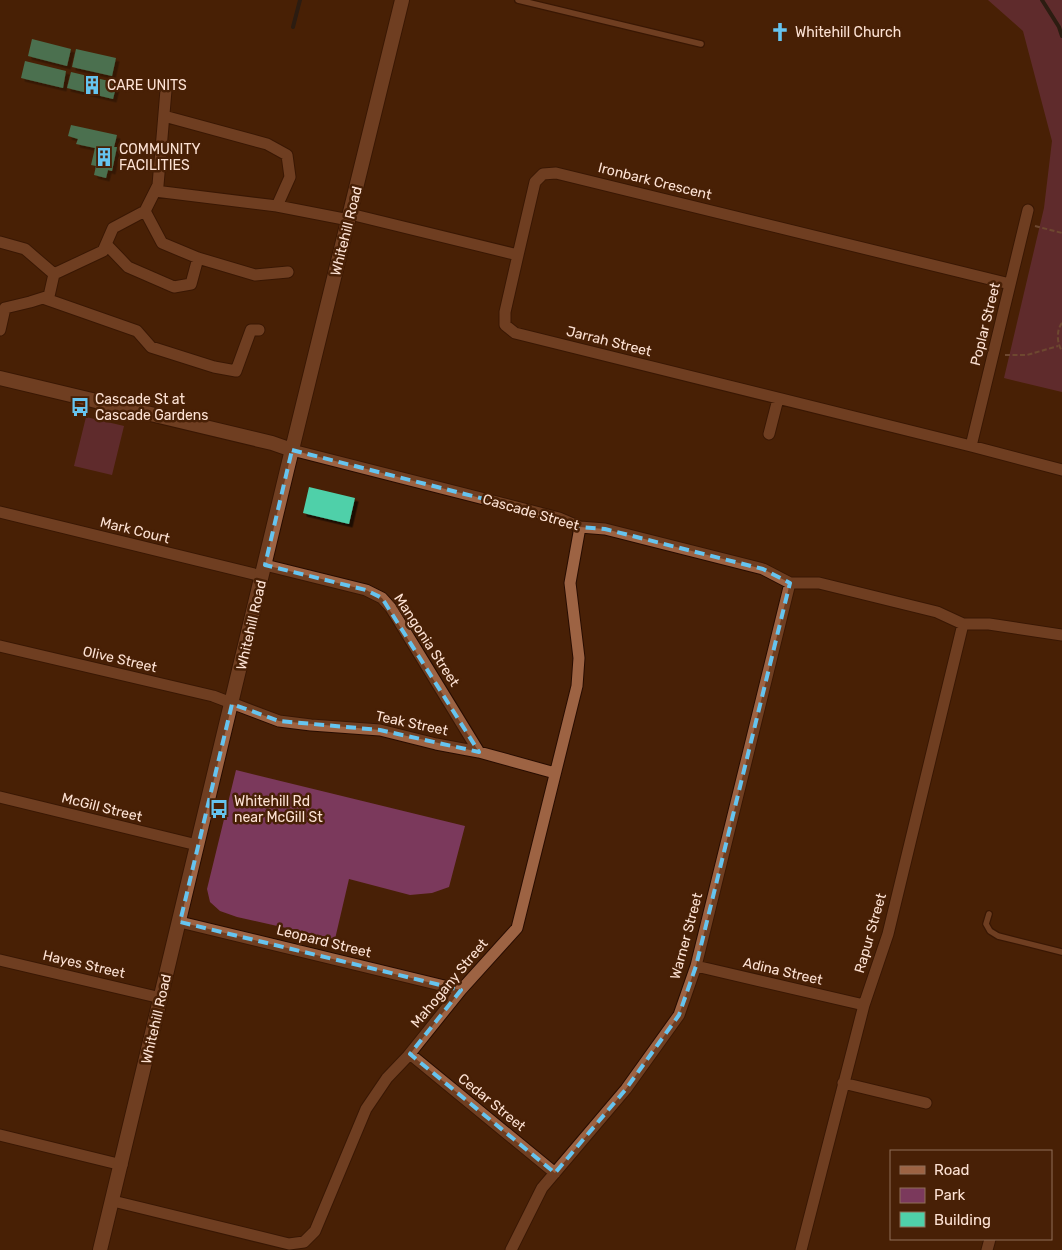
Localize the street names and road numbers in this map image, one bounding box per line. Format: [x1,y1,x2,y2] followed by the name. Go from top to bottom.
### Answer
[596,159,714,204] street label: Ironbark Crescent
[327,185,366,278] street label: Whitehill Road
[967,280,1004,368] street label: Poplar Street
[565,323,654,360] street label: Jarrah Street
[481,491,582,535] street label: Cascade Street
[98,514,172,547] street label: Mark Court
[233,578,270,672] street label: Whitehill Road
[390,591,463,690] street label: Mangonia Street
[81,643,159,676] street label: Olive Street
[374,708,450,740] street label: Teak Street
[60,789,144,826] street label: McGill Street
[667,890,706,981] street label: Warner Street
[851,891,890,975] street label: Rapur Street
[275,921,374,962] street label: Leopard Street
[407,935,492,1031] street label: Mahogany Street
[41,947,127,982] street label: Hayes Street
[741,954,825,989] street label: Adina Street
[138,972,175,1066] street label: Whitehill Road
[454,1070,529,1135] street label: Cedar Street

